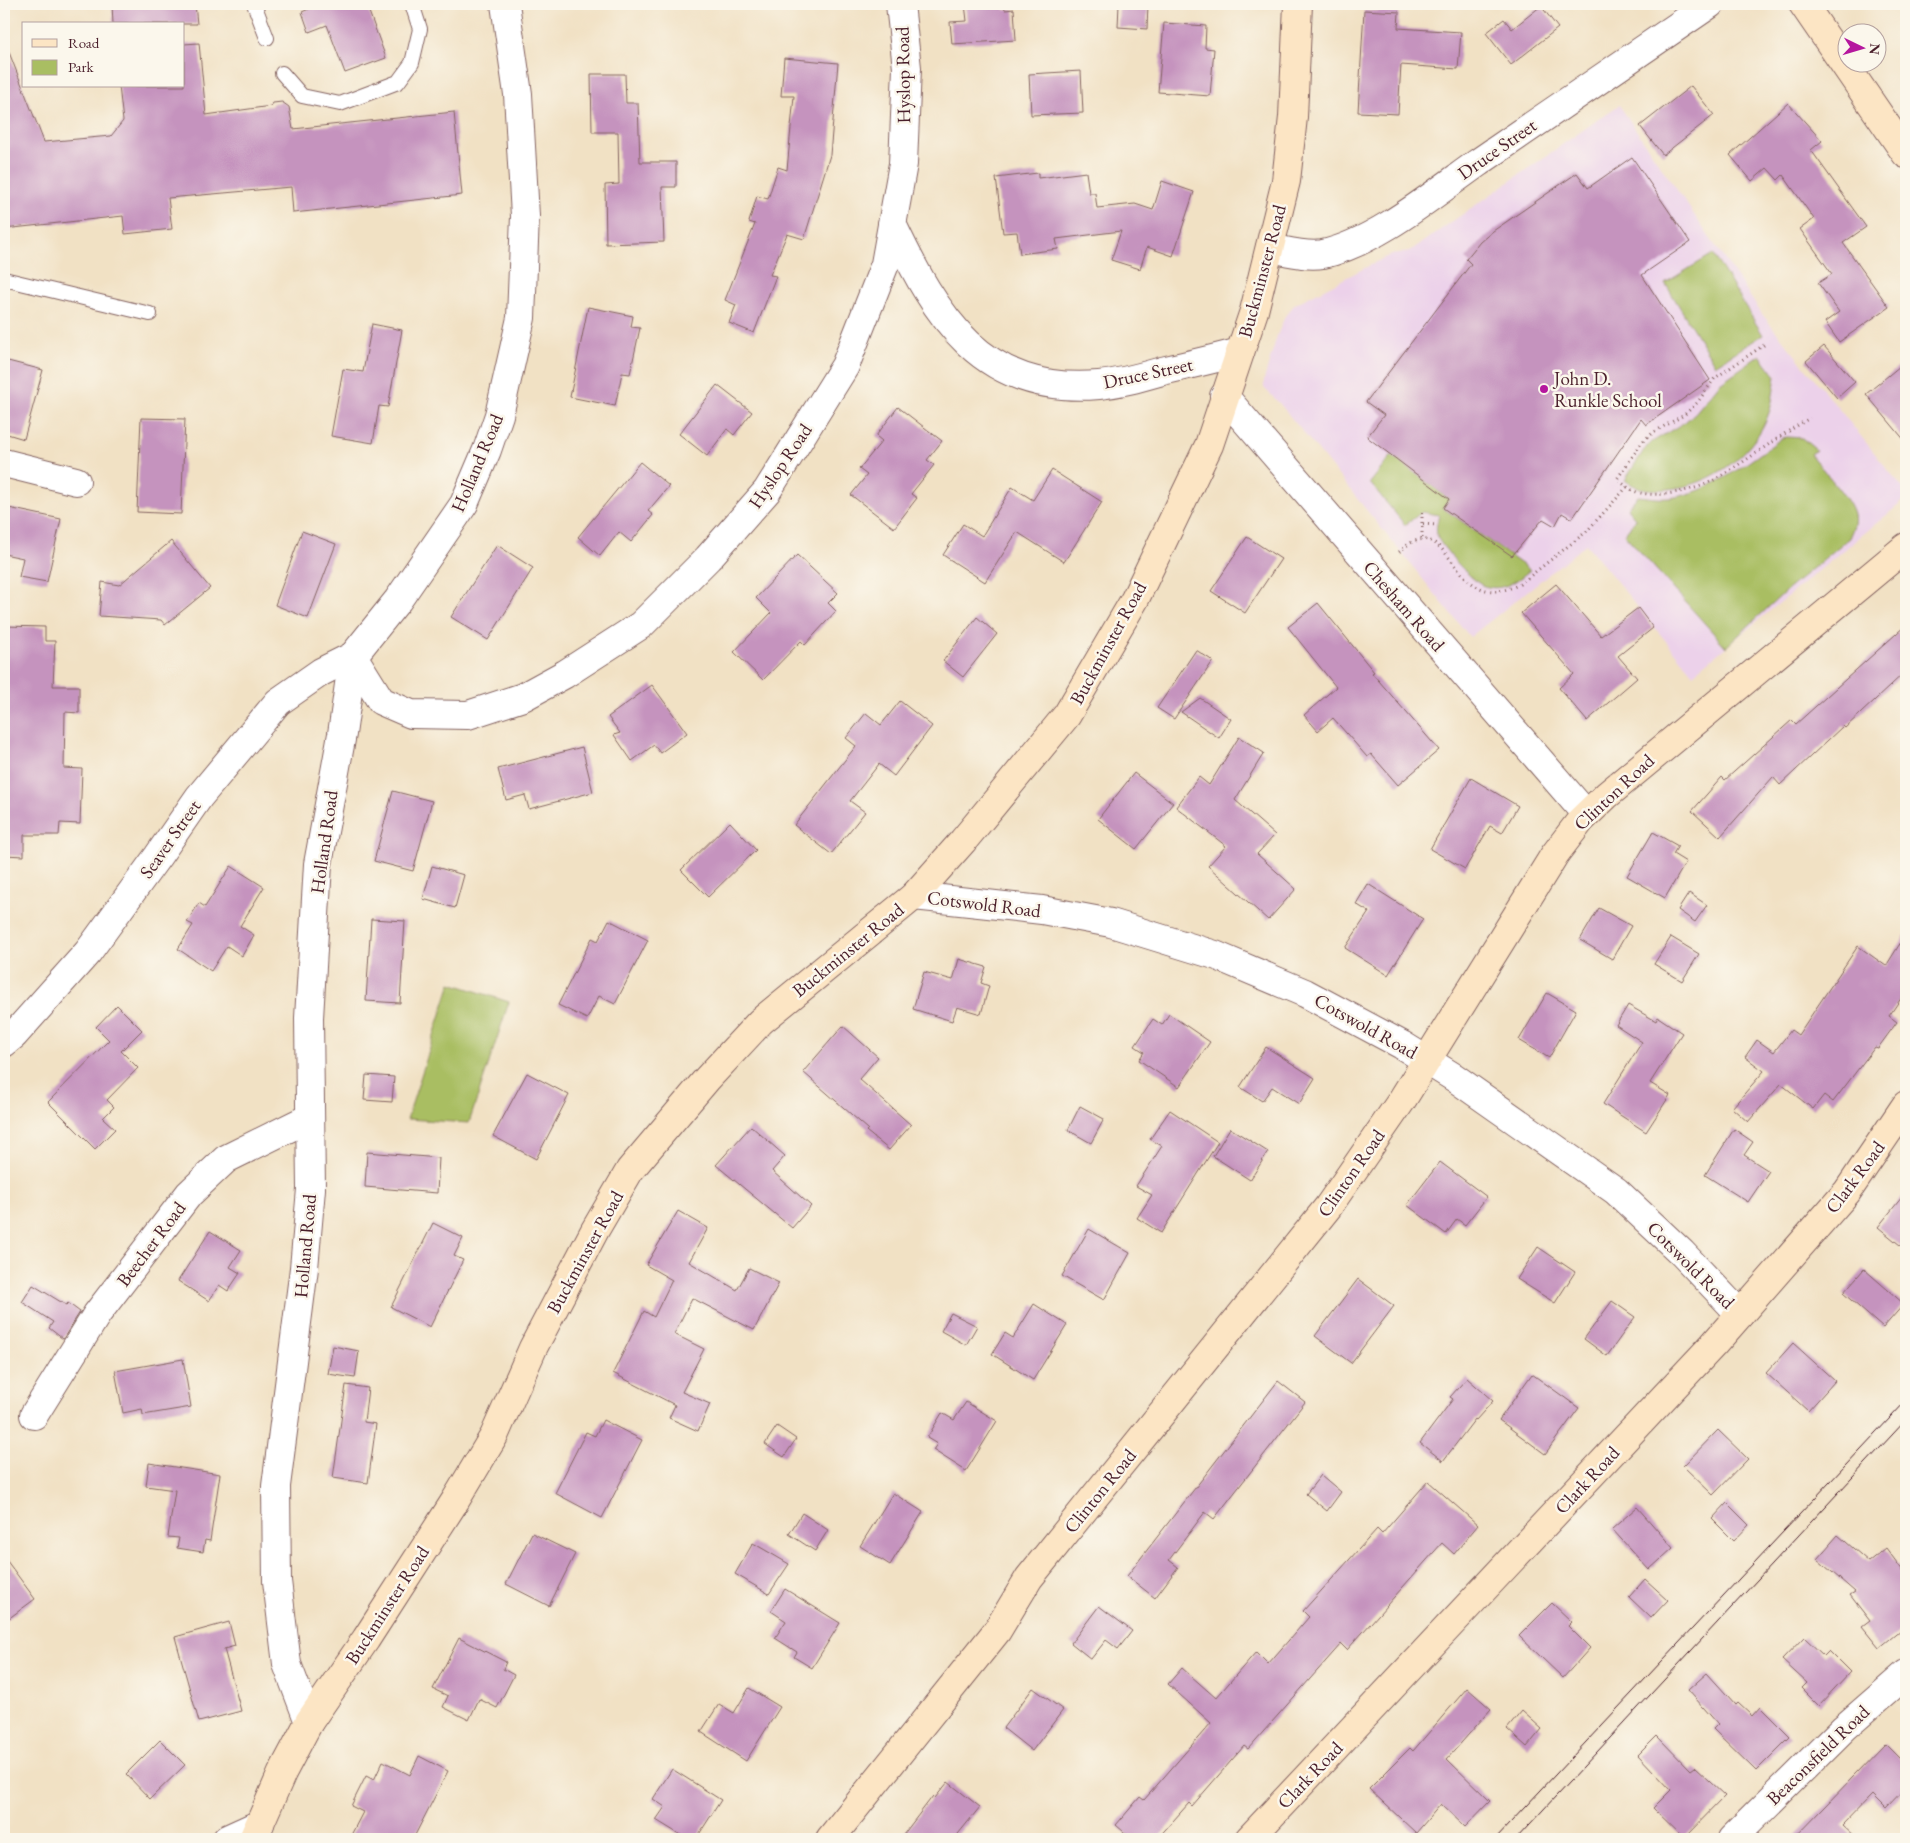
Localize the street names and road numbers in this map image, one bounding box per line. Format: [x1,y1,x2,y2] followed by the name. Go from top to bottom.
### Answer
[890,26,916,124] street label: Hyslop Road
[1453,113,1541,185] street label: Druce Street
[1232,201,1292,340] street label: Buckminster Road
[1101,351,1195,395] street label: Druce Street
[445,410,509,516] street label: Holland Road
[742,418,818,513] street label: Hyslop Road
[1358,555,1451,657] street label: Chesham Road
[1064,577,1152,709] street label: Buckminster Road
[1568,748,1660,836] street label: Clinton Road
[304,788,344,895] street label: Holland Road
[134,795,206,883] street label: Seaver Street
[926,885,1043,923] street label: Cotswold Road
[787,897,909,1003] street label: Buckminster Road
[1310,987,1422,1065] street label: Cotswold Road
[1312,1124,1391,1222] street label: Clinton Road
[1820,1135,1891,1218] street label: Clark Road
[541,1186,629,1318] street label: Buckminster Road
[288,1193,322,1299] street label: Holland Road
[111,1196,191,1292] street label: Beecher Road
[1642,1216,1741,1315] street label: Cotswold Road
[1549,1440,1625,1519] street label: Clark Road
[1058,1443,1142,1538] street label: Clinton Road
[339,1541,435,1669] street label: Buckminster Road
[1761,1699,1875,1811] street label: Beaconsfield Road
[1272,1736,1349,1814] street label: Clark Road

